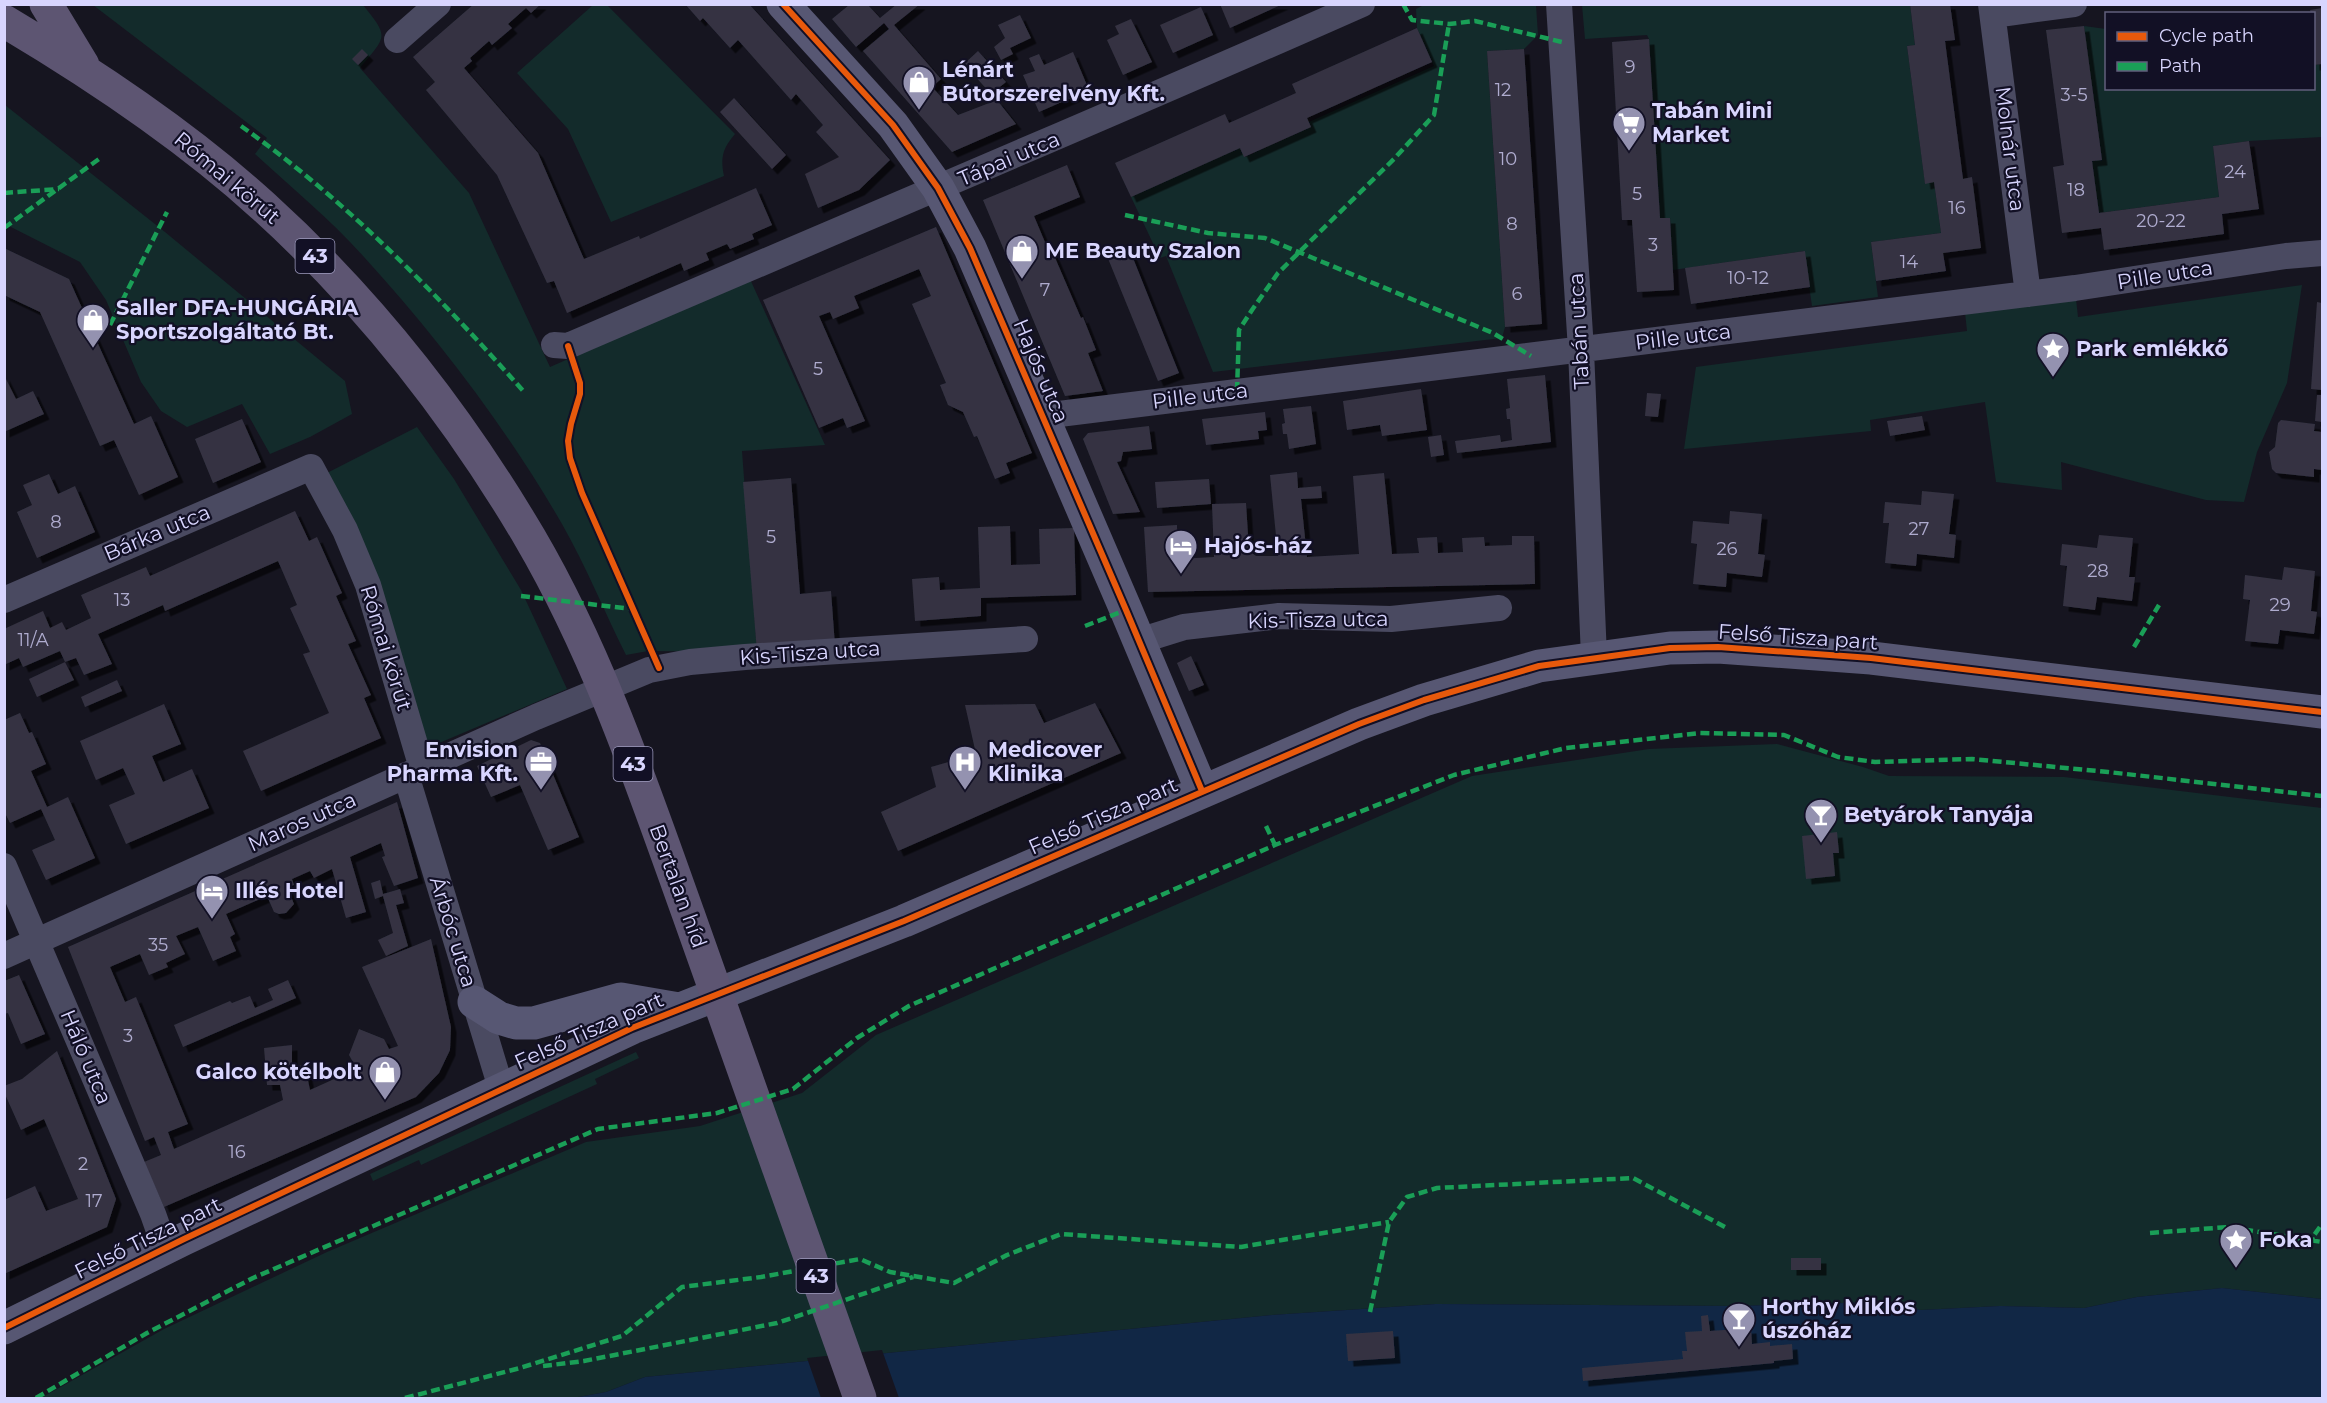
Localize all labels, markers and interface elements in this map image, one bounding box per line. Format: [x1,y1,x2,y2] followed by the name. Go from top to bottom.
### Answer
[2105,12,2315,90] legend
[2159,25,2254,47] text: Cycle path
[2159,55,2202,77] text: Path
[1625,56,1636,78] house number: 9
[942,57,1165,106] place label: Lénárt Bútorszerelvény Kft.
[901,64,937,111] shop icon: Lénárt Bútorszerelvény Kft.
[1495,79,1511,101] house number: 12
[2060,84,2088,106] house number: 3-5
[1990,85,2031,213] street label: Molnár utca
[1652,98,1772,147] place label: Tabán Mini Market
[1611,105,1647,152] supermarket icon: Tabán Mini Market
[169,126,285,229] street label: Római körút
[954,126,1063,191] street label: Tápai utca
[1499,148,1517,170] house number: 10
[2224,161,2246,183] house number: 24
[2067,179,2085,201] house number: 18
[1632,183,1642,205] house number: 5
[1948,197,1966,219] house number: 16
[2136,210,2186,232] house number: 20-22
[1506,213,1518,235] house number: 8
[1004,233,1040,280] shop icon: ME Beauty Szalon
[1648,234,1658,256] house number: 3
[1045,238,1241,263] place label: ME Beauty Szalon
[296,239,334,273] road number: 43
[1900,251,1918,273] house number: 14
[2115,255,2215,294] street label: Pille utca
[1727,267,1769,289] house number: 10-12
[1563,272,1594,390] street label: Tabán utca
[1040,279,1050,301] house number: 7
[1512,283,1523,305] house number: 6
[116,295,359,344] place label: Saller DFA-HUNGÁRIA Sportszolgáltató Bt.
[75,302,111,349] shop icon: Saller DFA-HUNGÁRIA Sportszolgáltató Bt.
[1008,315,1075,427] street label: Hajós utca
[1633,318,1732,355] street label: Pille utca
[2035,331,2071,378] place icon: Park emlékkő
[2076,336,2229,361] place label: Park emlékkő
[813,358,823,380] house number: 5
[1150,377,1249,414] street label: Pille utca
[100,499,214,566] street label: Bárka utca
[50,511,62,533] house number: 8
[1909,518,1929,540] house number: 27
[766,526,776,548] house number: 5
[1163,528,1199,575] hotel icon: Hajós-ház
[1204,533,1312,558] place label: Hajós-ház
[1716,538,1738,560] house number: 26
[2087,560,2109,582] house number: 28
[355,582,418,714] street label: Római körút
[114,589,130,611] house number: 13
[2269,594,2291,616] house number: 29
[1247,606,1389,633] street label: Kis-Tisza utca
[1717,618,1879,655] street label: Felső Tisza part
[17,629,49,651] house number: 11/A
[739,635,881,670] street label: Kis-Tisza utca
[387,737,518,786] place label: Envision Pharma Kft.
[988,737,1102,786] place label: Medicover Klinika
[523,744,559,791] office icon: Envision Pharma Kft.
[947,744,983,791] hospital icon: Medicover Klinika
[614,747,652,781] road number: 43
[1024,771,1181,860] street label: Felső Tisza part
[244,787,360,857] street label: Maros utca
[1803,797,1839,844] bar icon: Betyárok Tanyája
[1844,802,2033,827] place label: Betyárok Tanyája
[645,821,712,951] street label: Bertalan híd
[194,873,230,920] hotel icon: Illés Hotel
[425,873,482,990] street label: Árbóc utca
[235,878,344,903] place label: Illés Hotel
[148,934,168,956] house number: 35
[510,986,667,1075] street label: Felső Tisza part
[55,1006,118,1108] street label: Háló utca
[123,1025,133,1047] house number: 3
[367,1054,403,1101] shop icon: Galco kötélbolt
[195,1059,362,1084] place label: Galco kötélbolt
[228,1141,246,1163] house number: 16
[78,1153,88,1175] house number: 2
[85,1190,103,1212] house number: 17
[70,1191,225,1284] street label: Felső Tisza part
[2218,1222,2254,1269] place icon: Foka
[2259,1227,2312,1252] place label: Foka
[796,1259,836,1293] road number: 43
[1762,1294,1915,1343] place label: Horthy Miklós úszóház
[1721,1301,1757,1348] bar icon: Horthy Miklós úszóház

